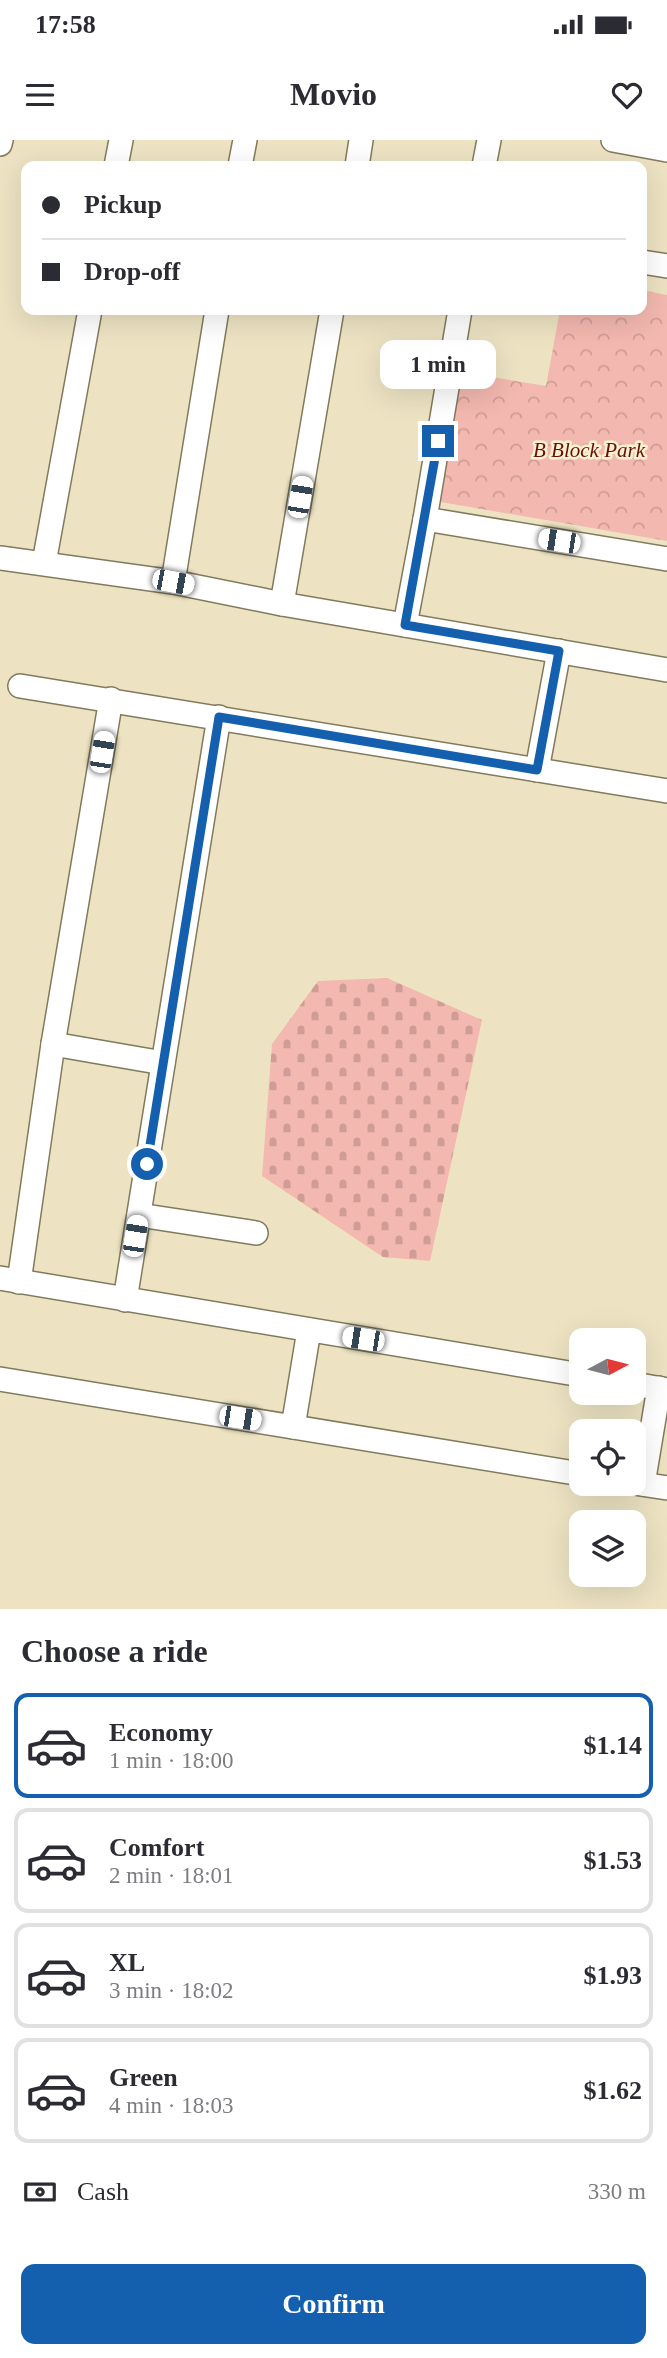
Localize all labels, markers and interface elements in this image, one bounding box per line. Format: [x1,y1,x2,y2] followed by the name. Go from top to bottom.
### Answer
[35,10,96,39] text: 17:58
[21,76,59,114] icon: menu
[290,76,377,112] text: Movio
[608,76,646,114] icon: heart
[84,190,162,219] text: Pickup
[84,257,180,286] text: Drop-off
[380,340,496,388] callout: 1 min
[410,352,466,377] text: 1 min
[422,425,454,457] route end
[533,438,646,462] park label: B Block Park
[287,474,314,520] car
[537,527,582,555] car
[151,568,196,596] car
[89,730,116,774] car
[131,1148,163,1180] route start
[122,1214,149,1258] car
[341,1325,386,1353] car
[569,1328,646,1405] north arrow
[569,1328,646,1587] map controls
[218,1404,263,1432] car
[569,1419,646,1496] button: locate
[569,1510,646,1587] button: layers
[21,1633,208,1669] text: Choose a ride
[25,1714,88,1777] icon: car
[109,1718,213,1747] text: Economy
[584,1731,642,1760] text: $1.14
[109,1748,234,1773] text: 1 min · 18:00
[25,1829,88,1892] icon: car
[109,1833,204,1862] text: Comfort
[584,1846,642,1875] text: $1.53
[109,1863,234,1888] text: 2 min · 18:01
[25,1944,88,2007] icon: car
[109,1948,145,1977] text: XL
[584,1961,642,1990] text: $1.93
[109,1978,234,2003] text: 3 min · 18:02
[25,2059,88,2122] icon: car
[109,2063,178,2092] text: Green
[584,2076,642,2105] text: $1.62
[109,2093,234,2118] text: 4 min · 18:03
[21,2173,59,2211] icon: cash
[77,2177,129,2206] text: Cash
[588,2179,646,2204] text: 330 m
[21,2264,646,2344] button: Confirm

